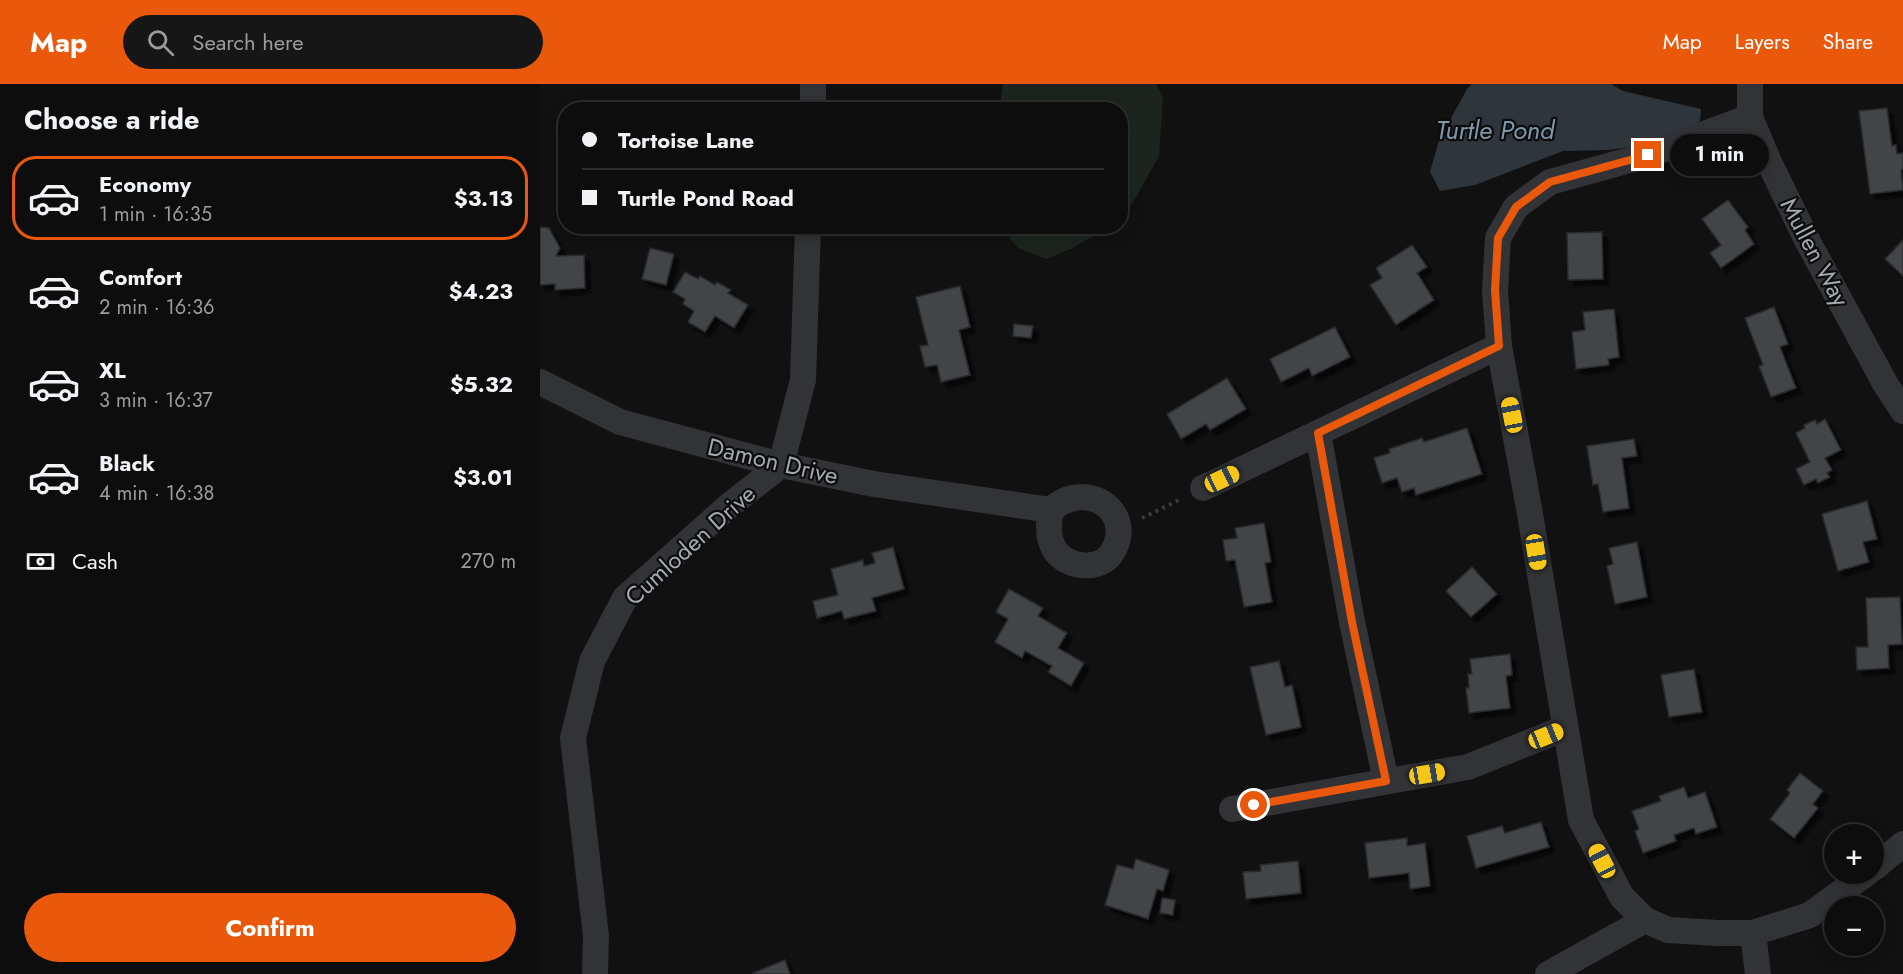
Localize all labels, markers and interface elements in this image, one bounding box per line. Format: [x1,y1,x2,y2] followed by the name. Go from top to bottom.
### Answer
[123,15,543,69] search box
[30,22,87,63] text: Map
[144,26,177,59] icon: search
[192,26,304,58] text: Search here
[1663,27,1702,57] text: Map
[1735,27,1790,57] text: Layers
[1823,27,1873,57] text: Share
[24,100,199,139] text: Choose a ride
[1436,111,1556,149] water label: Turtle Pond
[618,124,754,156] text: Tortoise Lane
[1669,134,1768,176] callout: 1 min
[1695,140,1744,169] text: 1 min
[1634,141,1661,168] route end
[99,168,191,200] text: Economy
[27,171,81,225] icon: car
[454,182,513,214] text: $3.13
[618,182,794,214] text: Turtle Pond Road
[1772,191,1858,313] street label: Mullen Way
[99,200,212,229] text: 1 min · 16:35
[99,261,182,293] text: Comfort
[27,264,81,318] icon: car
[449,275,513,307] text: $4.23
[99,293,215,322] text: 2 min · 16:36
[99,354,126,386] text: XL
[27,357,81,411] icon: car
[450,368,513,400] text: $5.32
[99,386,213,415] text: 3 min · 16:37
[1500,396,1524,434] car
[704,429,842,493] street label: Damon Drive
[99,447,155,479] text: Black
[27,450,81,504] icon: car
[453,461,513,493] text: $3.01
[1202,463,1242,495] car
[617,477,763,613] street label: Cumloden Drive
[99,479,214,508] text: 4 min · 16:38
[1524,533,1548,571] car
[24,545,57,578] icon: cash
[72,545,118,577] text: Cash
[461,547,516,576] text: 270 m
[1526,721,1566,751] car
[1408,762,1446,786] car
[1240,791,1267,818] route start
[1824,824,1884,956] map controls
[1824,824,1884,884] button: +
[1586,841,1618,881] car
[24,893,516,962] button: Confirm
[1824,896,1884,956] button: −

